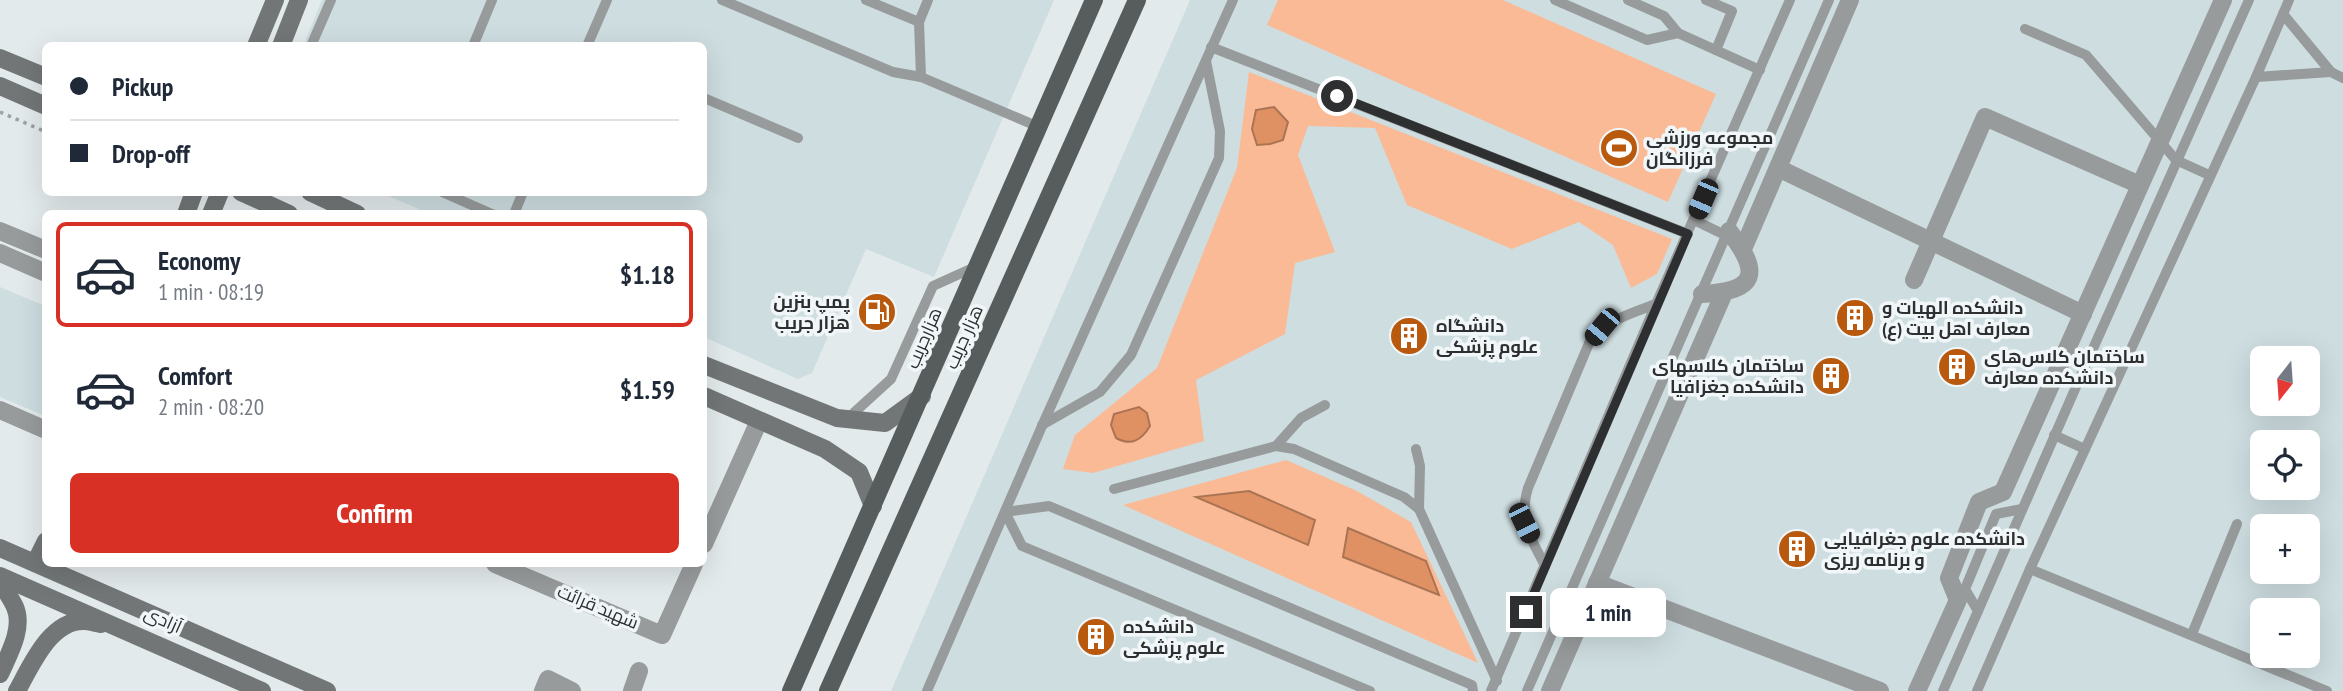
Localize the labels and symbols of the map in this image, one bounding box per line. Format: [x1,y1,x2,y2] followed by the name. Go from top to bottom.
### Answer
[1321,80,1353,112] route start
[1646,126,1773,170] place label: مجموعه ورزشی فرزانگان
[1598,127,1640,169] sports icon: مجموعه ورزشی فرزانگان
[1686,176,1721,222] car
[773,290,850,334] place label: پمپ بنزین هزار جریب
[856,291,898,333] fuel station icon: پمپ بنزین هزار جریب
[1882,296,2030,341] place label: دانشکده الهیات و معارف اهل بیت (ع)
[1834,297,1876,339] building icon: دانشکده الهیات و معارف اهل بیت (ع)
[939,301,988,373] street label: هزار جریب
[900,304,947,372] street label: هزارجریب
[1581,304,1624,350] car
[1436,314,1538,359] place label: دانشگاه علوم پزشکی
[1388,315,1430,357] building icon: دانشگاه علوم پزشکی
[1984,345,2145,389] place label: ساختمان کلاس‌های دانشکده معارف
[1936,346,1978,388] building icon: ساختمان کلاس‌های دانشکده معارف
[2250,346,2320,416] north arrow
[1652,354,1804,398] place label: ساختمان کلاسهای دانشکده جغزافیا
[1810,355,1852,397] building icon: ساختمان کلاسهای دانشکده جغزافیا
[1506,500,1543,546] car
[1824,527,2025,571] place label: دانشکده علوم جغرافیایی و برنامه ریزی
[1776,528,1818,570] building icon: دانشکده علوم جغرافیایی و برنامه ریزی
[554,579,642,634] street label: شهید قرائت
[1550,588,1666,636] callout: 1 min
[1510,596,1542,628] route end
[141,601,186,638] street label: آزادی
[1123,615,1225,660] place label: دانشکده علوم پزشکی
[1075,616,1117,658] building icon: دانشکده علوم پزشکی

